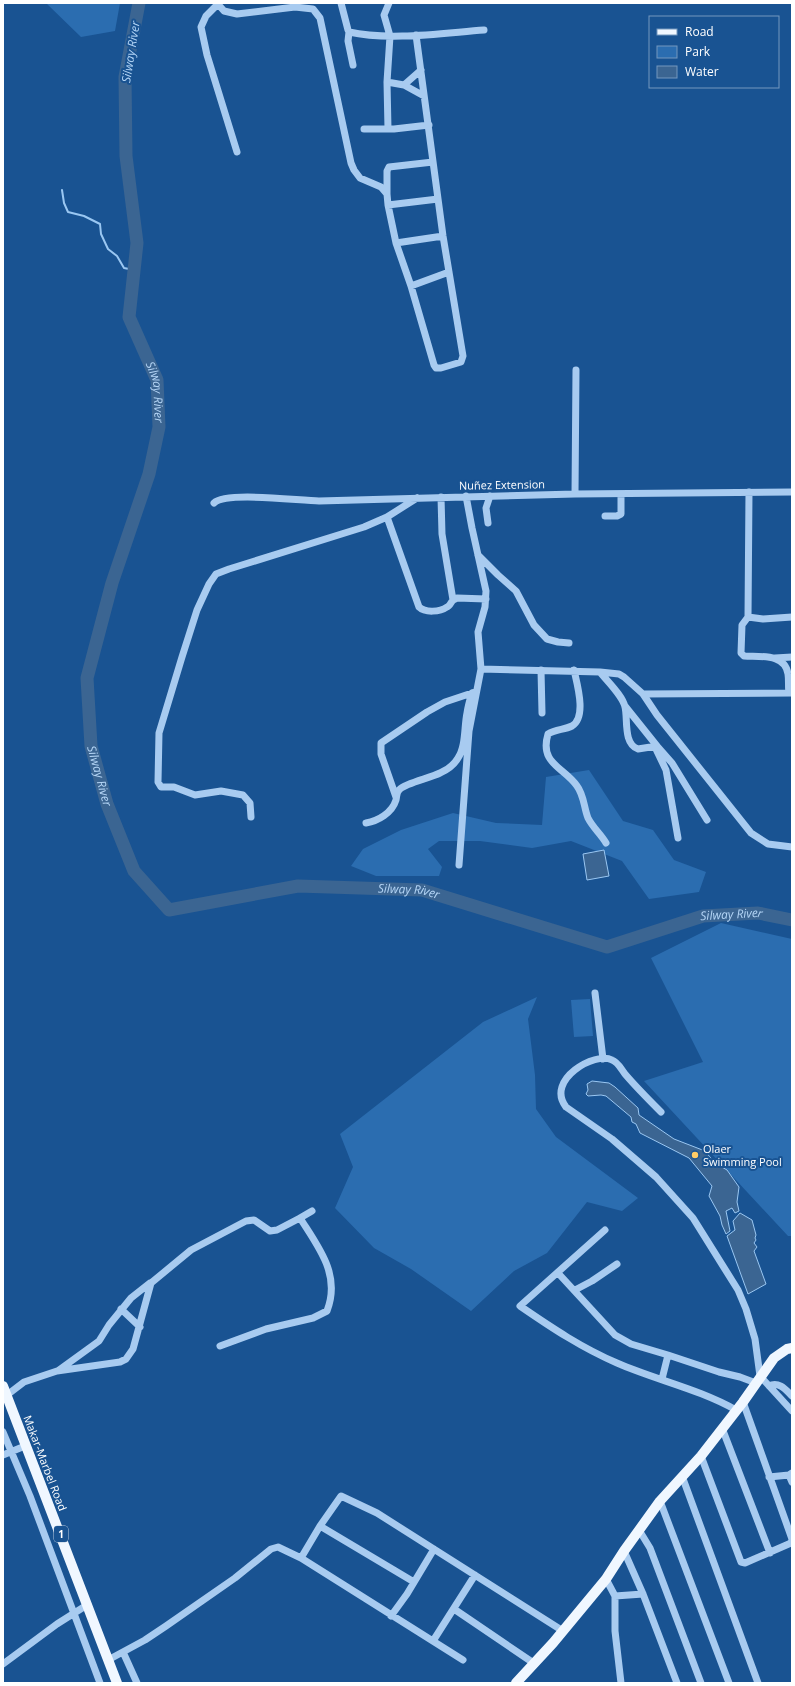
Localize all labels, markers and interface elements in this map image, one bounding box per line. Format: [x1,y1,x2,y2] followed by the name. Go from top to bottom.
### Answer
[649,16,779,88] legend
[117,19,144,84] water label: Silway River
[685,23,714,40] text: Road
[685,43,711,60] text: Park
[685,63,719,80] text: Water
[142,358,168,424] water label: Silway River
[459,476,545,493] street label: Nuñez Extension
[83,744,117,809] water label: Silway River
[378,880,443,903] water label: Silway River
[700,904,766,924] water label: Silway River
[703,1141,782,1169] place label: Olaer Swimming Pool
[690,1150,700,1160] marker: Olaer Swimming Pool
[20,1413,71,1513] street label: Makar-Marbel Road
[54,1526,68,1542] road number: 1

